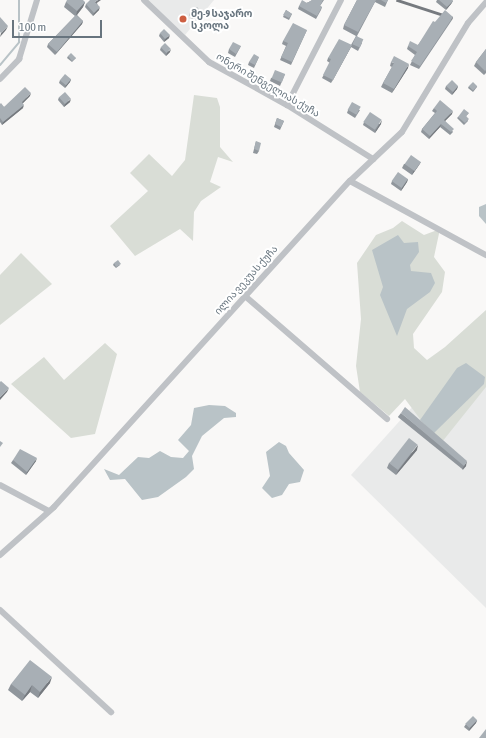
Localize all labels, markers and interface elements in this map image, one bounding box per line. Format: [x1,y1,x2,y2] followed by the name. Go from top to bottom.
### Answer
[191,7,252,30] place label: მე-9 საჯარო სკოლა
[14,12,104,38] scale bar
[178,14,188,24] marker: მე-9 საჯარო სკოლა
[19,20,46,34] text: 100 m
[214,50,322,120] street label: ონერი შენგელიას ქუჩა
[212,243,280,317] street label: ილია ვეკუას ქუჩა

